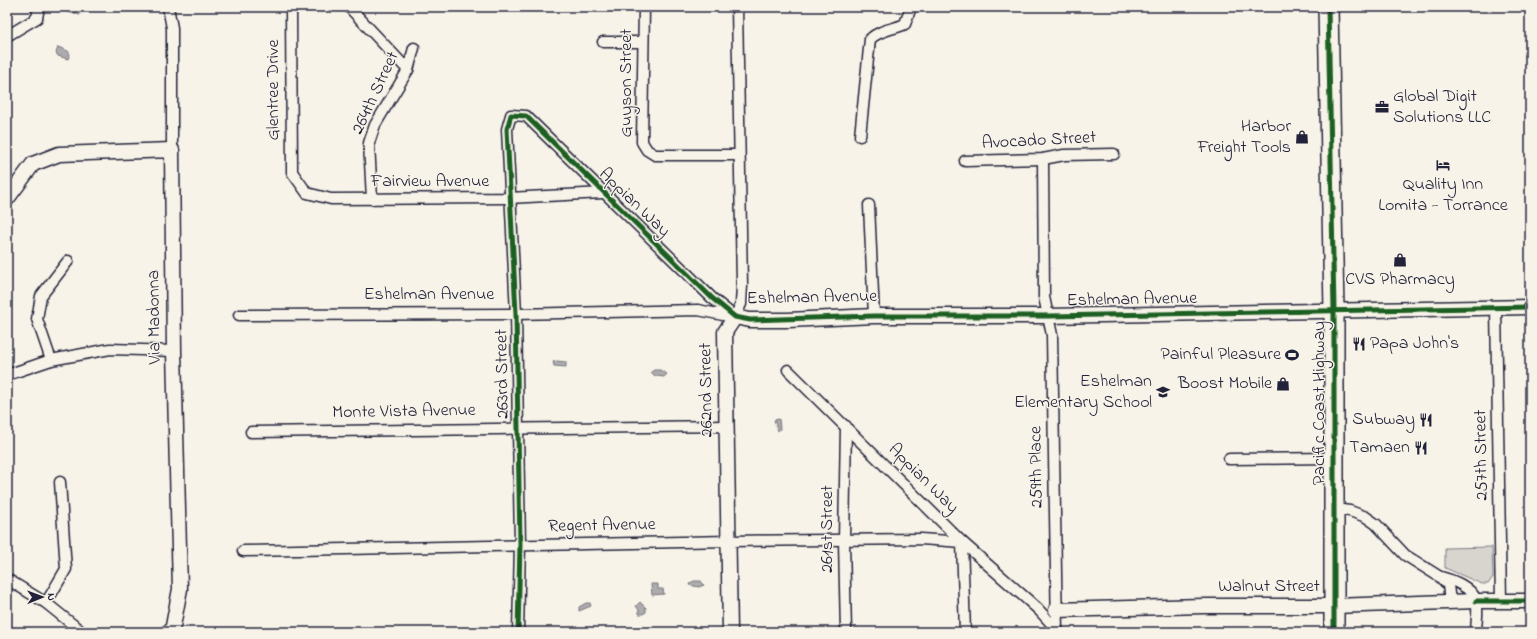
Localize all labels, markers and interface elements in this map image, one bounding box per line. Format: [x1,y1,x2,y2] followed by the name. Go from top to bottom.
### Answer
[614,29,640,137] street label: Guyson Street
[261,39,287,141] street label: Glentree Drive
[345,47,407,139] street label: 264th Street
[1393,84,1491,131] place label: Global Digit Solutions LLC
[1374,99,1390,115] office icon: Global Digit Solutions LLC
[1196,114,1291,162] place label: Harbor Freight Tools
[981,125,1097,157] street label: Avocado Street
[1294,129,1310,145] shop icon: Harbor Freight Tools
[1435,157,1451,173] hotel icon: Quality Inn Lomita - Torrance
[592,162,676,244] street label: Appian Way
[370,169,490,195] street label: Fairview Avenue
[1378,172,1509,219] place label: Quality Inn Lomita - Torrance
[1392,252,1408,268] shop icon: CVS Pharmacy
[1345,267,1455,293] place label: CVS Pharmacy
[141,270,169,365] street label: Via Madonna
[364,282,495,308] street label: Eshelman Avenue
[746,284,878,312] street label: Eshelman Avenue
[1066,286,1198,314] street label: Eshelman Avenue
[1307,321,1334,485] street label: Pacific Coast Highway
[489,329,517,419] street label: 263rd Street
[1370,331,1459,357] place label: Papa John's
[1351,336,1367,352] restaurant icon: Papa John's
[693,342,721,438] street label: 262nd Street
[1161,342,1282,368] place label: Painful Pleasure
[1284,347,1300,363] sports icon: Painful Pleasure
[1014,369,1152,416] place label: Eshelman Elementary School
[1177,371,1273,397] place label: Boost Mobile
[1275,376,1291,392] shop icon: Boost Mobile
[1155,384,1171,400] school or university icon: Eshelman Elementary School
[332,398,477,426] street label: Monte Vista Avenue
[1352,407,1415,433] place label: Subway
[1468,409,1496,501] street label: 257th Street
[1418,412,1434,428] restaurant icon: Subway
[1023,425,1051,508] street label: 259th Place
[1349,435,1410,461] place label: Tamaen
[882,438,964,520] street label: Appian Way
[1413,440,1429,456] restaurant icon: Tamaen
[815,485,841,573] street label: 261st Street
[548,512,657,541] street label: Regent Avenue
[1218,574,1320,600] street label: Walnut Street
[22,577,62,617] north arrow
[43,593,59,601] text: N

